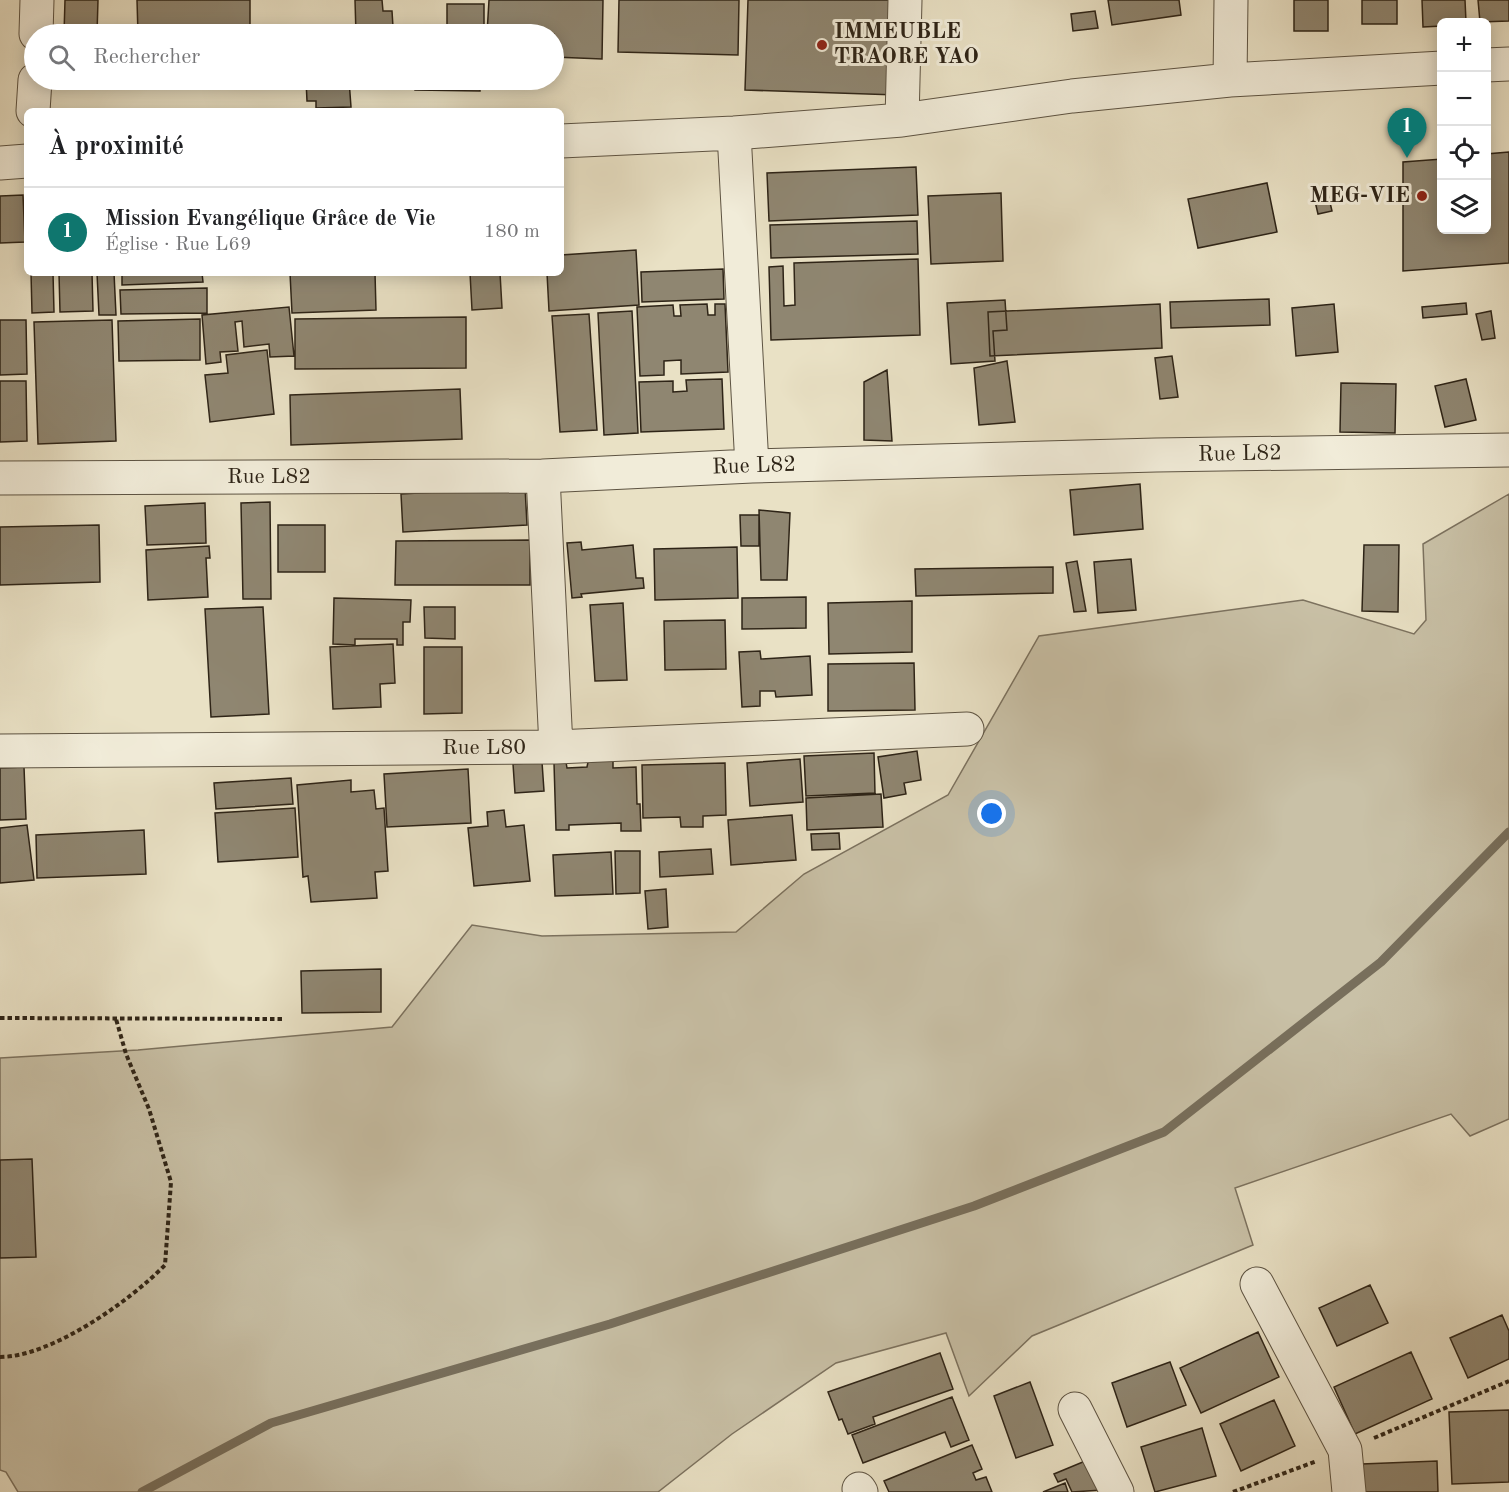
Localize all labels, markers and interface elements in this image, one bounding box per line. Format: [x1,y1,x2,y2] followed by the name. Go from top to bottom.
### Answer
[1437,18,1491,234] map controls
[1437,18,1491,72] button: +
[834,21,979,68] place label: IMMEUBLE TRAORE YAO
[24,24,564,90] search box
[815,38,829,52] marker: IMMEUBLE TRAORE YAO
[45,41,78,74] icon: search
[93,46,200,68] text: Rechercher
[1437,72,1491,126] button: −
[1388,108,1426,158] pin: 1
[1437,126,1491,180] button: locate
[48,134,184,160] text: À proximité
[1437,180,1491,234] button: layers
[1309,185,1410,207] place label: MEG-VIE
[1415,189,1429,203] marker: MEG-VIE
[105,208,436,230] text: Mission Evangélique Grâce de Vie
[62,222,73,242] text: 1
[484,222,540,242] text: 180 m
[105,235,251,255] text: Église · Rue L69
[1198,442,1282,466] street label: Rue L82
[712,454,796,478] street label: Rue L82
[227,466,311,488] street label: Rue L82
[442,737,526,759] street label: Rue L80
[977,799,1006,828] your location

